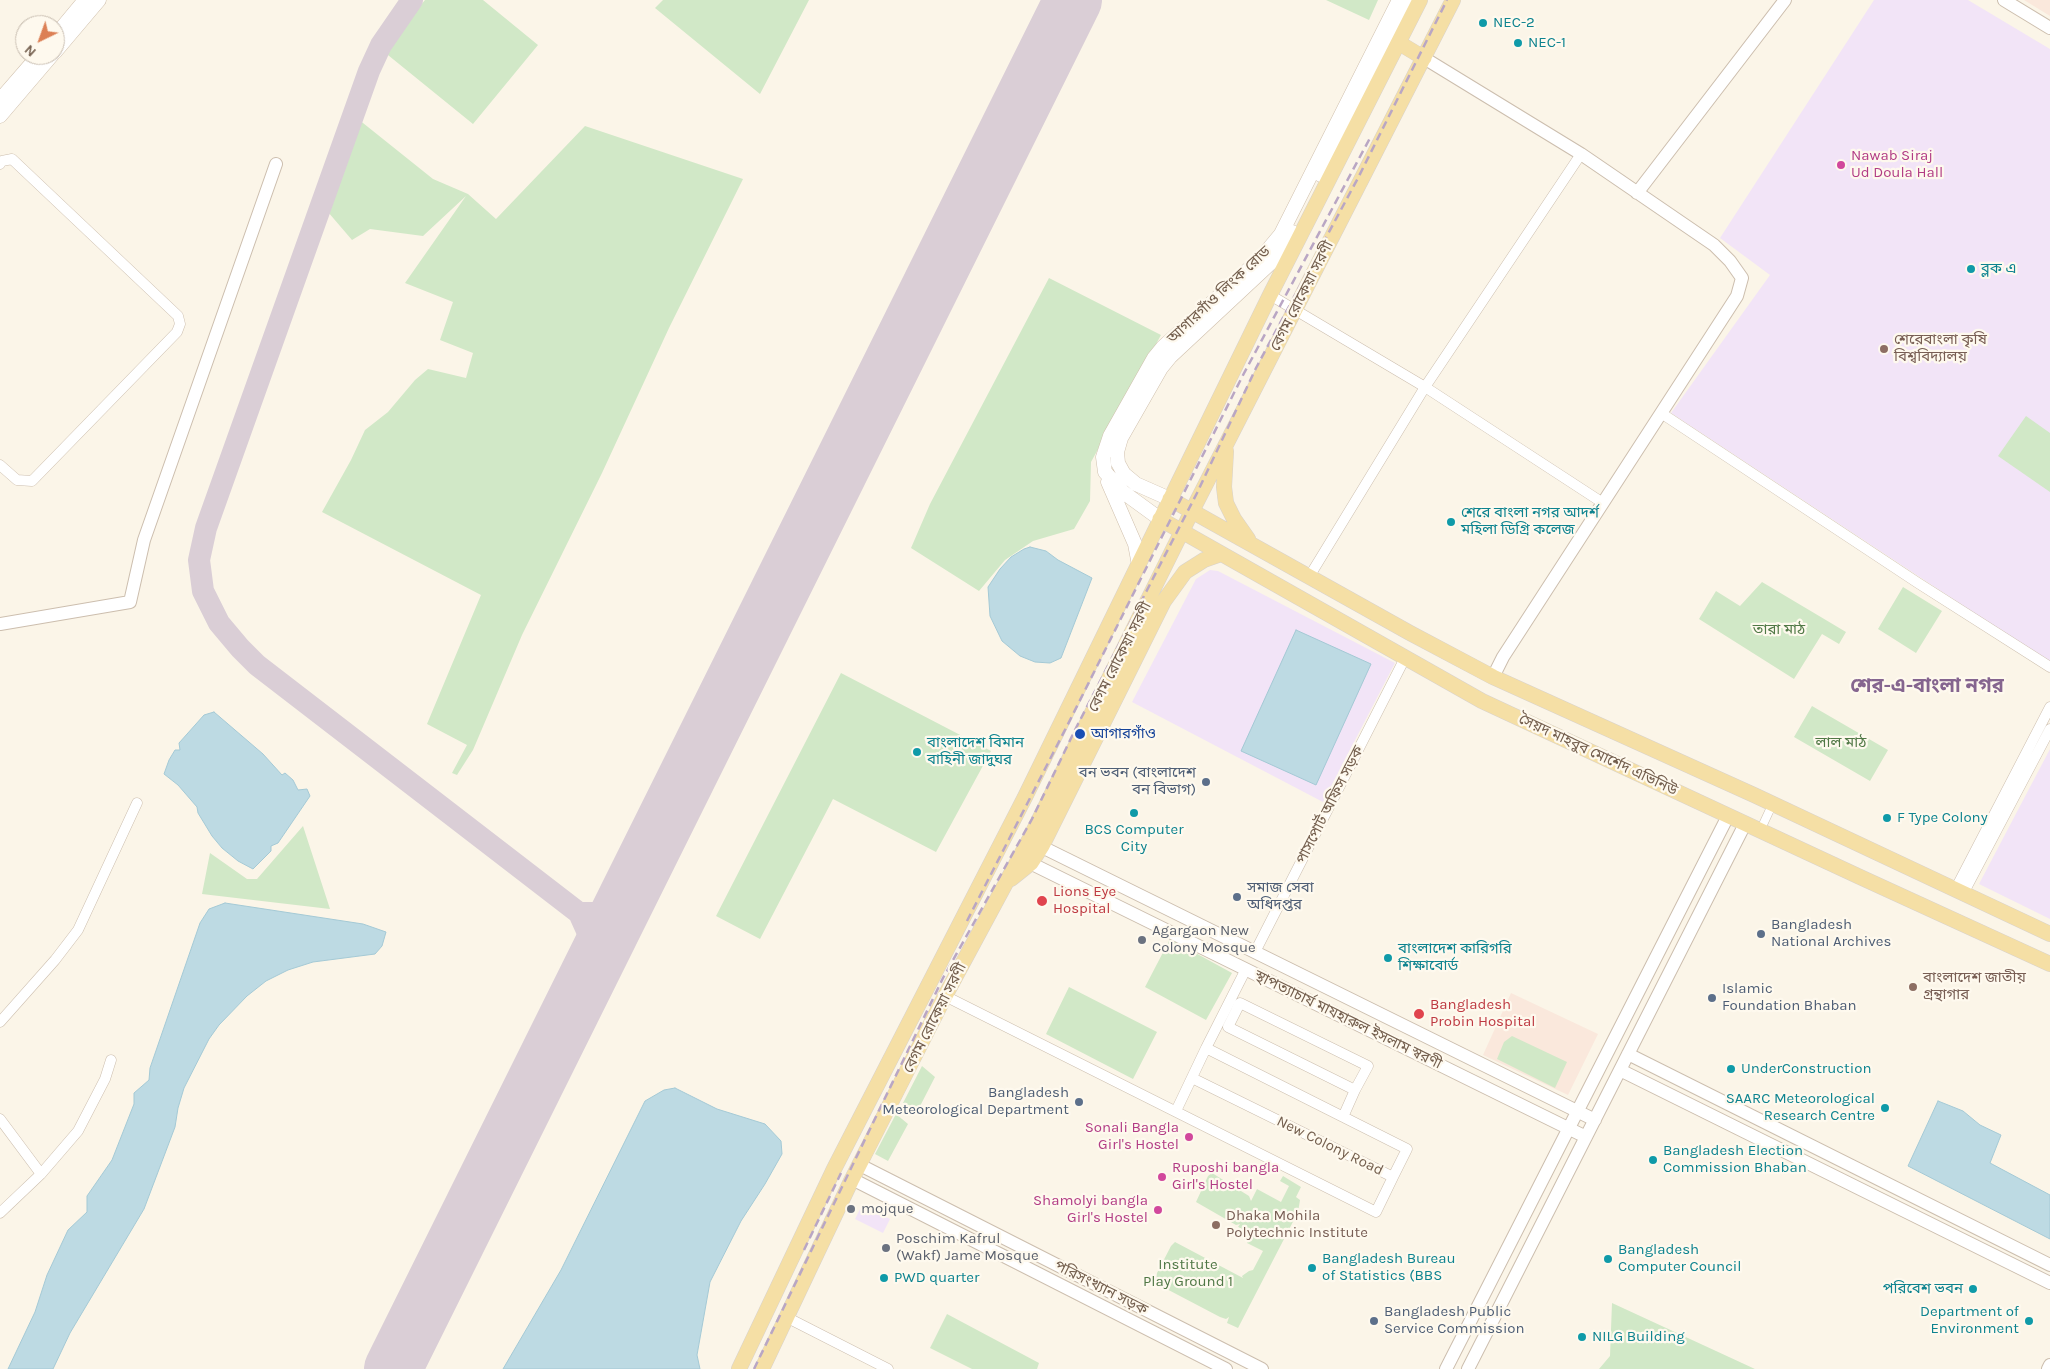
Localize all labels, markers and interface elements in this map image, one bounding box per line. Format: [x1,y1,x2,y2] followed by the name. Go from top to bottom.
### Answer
[1493,14,1535,32] place label: NEC-2
[15,15,65,65] north arrow
[1477,17,1489,29] marker: NEC-2
[1528,34,1566,52] place label: NEC-1
[1512,37,1524,49] marker: NEC-1
[21,41,40,60] text: N
[1851,147,1943,182] place label: Nawab Siraj Ud Doula Hall
[1835,159,1847,171] marker: Nawab Siraj Ud Doula Hall
[1266,238,1338,354] street label: বেগম রোকেয়া সরণী
[1164,243,1274,347] street label: আগারগাঁও লিংক রোড
[1981,260,2016,278] place label: ব্লক এ
[1965,263,1977,275] marker: ব্লক এ
[1894,331,1987,366] place label: শেরেবাংলা কৃষি বিশ্ববিদ্যালয়
[1878,343,1890,355] marker: শেরেবাংলা কৃষি বিশ্ববিদ্যালয়
[1461,504,1599,539] place label: শেরে বাংলা নগর আদর্শ মহিলা ডিগ্রি কলেজ
[1445,516,1457,528] marker: শেরে বাংলা নগর আদর্শ মহিলা ডিগ্রি কলেজ
[1084,599,1156,715] street label: বেগম রোকেয়া সরণী
[1753,621,1805,639] park label: তারা মাঠ
[1850,674,2004,698] district label: শের-এ-বাংলা নগর
[1516,710,1680,800] street label: সৈয়দ মাহবুব মোর্শেদ এভিনিউ
[1091,725,1156,743] place label: আগারগাঁও
[1073,727,1087,741] marker: আগারগাঁও
[927,734,1024,769] place label: বাংলাদেশ বিমান বাহিনী জাদুঘর
[1816,734,1866,752] park label: লাল মাঠ
[1292,743,1368,867] street label: পাসপোর্ট অফিস সড়ক
[911,746,923,758] marker: বাংলাদেশ বিমান বাহিনী জাদুঘর
[1079,764,1196,799] place label: বন ভবন (বাংলাদেশ বন বিভাগ)
[1200,776,1212,788] marker: বন ভবন (বাংলাদেশ বন বিভাগ)
[1128,807,1140,819] marker: BCS Computer City
[1897,809,1988,827] place label: F Type Colony
[1881,812,1893,824] marker: F Type Colony
[1084,821,1184,856] place label: BCS Computer City
[1247,879,1314,914] place label: সমাজ সেবা অধিদপ্তর
[1053,883,1116,918] place label: Lions Eye Hospital
[1231,891,1243,903] marker: সমাজ সেবা অধিদপ্তর
[1035,894,1049,908] marker: Lions Eye Hospital
[1771,916,1891,951] place label: Bangladesh National Archives
[1152,922,1256,957] place label: Agargaon New Colony Mosque
[1755,928,1767,940] marker: Bangladesh National Archives
[1136,934,1148,946] marker: Agargaon New Colony Mosque
[1398,940,1512,975] place label: বাংলাদেশ কারিগরি শিক্ষাবোর্ড
[1382,952,1394,964] marker: বাংলাদেশ কারিগরি শিক্ষাবোর্ড
[899,960,971,1076] street label: বেগম রোকেয়া সরণী
[1251,967,1445,1073] street label: স্থাপত্যাচার্য মাযহারুল ইসলাম স্বরণী
[1923,969,2026,1004] place label: বাংলাদেশ জাতীয় গ্রন্থাগার
[1722,980,1857,1015] place label: Islamic Foundation Bhaban
[1907,981,1919,993] marker: বাংলাদেশ জাতীয় গ্রন্থাগার
[1706,992,1718,1004] marker: Islamic Foundation Bhaban
[1430,996,1535,1031] place label: Bangladesh Probin Hospital
[1412,1007,1426,1021] marker: Bangladesh Probin Hospital
[1741,1060,1871,1078] place label: UnderConstruction
[1725,1063,1737,1075] marker: UnderConstruction
[882,1084,1069,1119] place label: Bangladesh Meteorological Department
[1726,1090,1875,1125] place label: SAARC Meteorological Research Centre
[1073,1096,1085,1108] marker: Bangladesh Meteorological Department
[1879,1102,1891,1114] marker: SAARC Meteorological Research Centre
[1274,1112,1386,1180] street label: New Colony Road
[1085,1119,1179,1154] place label: Sonali Bangla Girl's Hostel
[1183,1131,1195,1143] marker: Sonali Bangla Girl's Hostel
[1663,1142,1807,1177] place label: Bangladesh Election Commission Bhaban
[1647,1154,1659,1166] marker: Bangladesh Election Commission Bhaban
[1172,1159,1279,1194] place label: Ruposhi bangla Girl's Hostel
[1156,1171,1168,1183] marker: Ruposhi bangla Girl's Hostel
[1033,1192,1148,1227] place label: Shamolyi bangla Girl's Hostel
[861,1200,913,1218] place label: mojque
[845,1203,857,1215] marker: mojque
[1152,1204,1164,1216] marker: Shamolyi bangla Girl's Hostel
[1226,1207,1368,1242] place label: Dhaka Mohila Polytechnic Institute
[1210,1219,1222,1231] marker: Dhaka Mohila Polytechnic Institute
[896,1230,1039,1265] place label: Poschim Kafrul (Wakf) Jame Mosque
[1618,1241,1742,1276] place label: Bangladesh Computer Council
[880,1242,892,1254] marker: Poschim Kafrul (Wakf) Jame Mosque
[1322,1250,1456,1285] place label: Bangladesh Bureau of Statistics (BBS
[1602,1253,1614,1265] marker: Bangladesh Computer Council
[1143,1256,1233,1291] park label: Institute Play Ground 1
[1051,1257,1151,1319] street label: পরিসংখ্যান সড়ক
[1306,1262,1318,1274] marker: Bangladesh Bureau of Statistics (BBS
[894,1269,979,1287] place label: PWD quarter
[878,1272,890,1284] marker: PWD quarter
[1883,1280,1963,1298] place label: পরিবেশ ভবন
[1967,1283,1979,1295] marker: পরিবেশ ভবন
[1384,1303,1525,1338] place label: Bangladesh Public Service Commission
[1920,1303,2019,1338] place label: Department of Environment
[1368,1315,1380,1327] marker: Bangladesh Public Service Commission
[2023,1315,2035,1327] marker: Department of Environment
[1592,1328,1685,1346] place label: NILG Building
[1576,1331,1588,1343] marker: NILG Building

